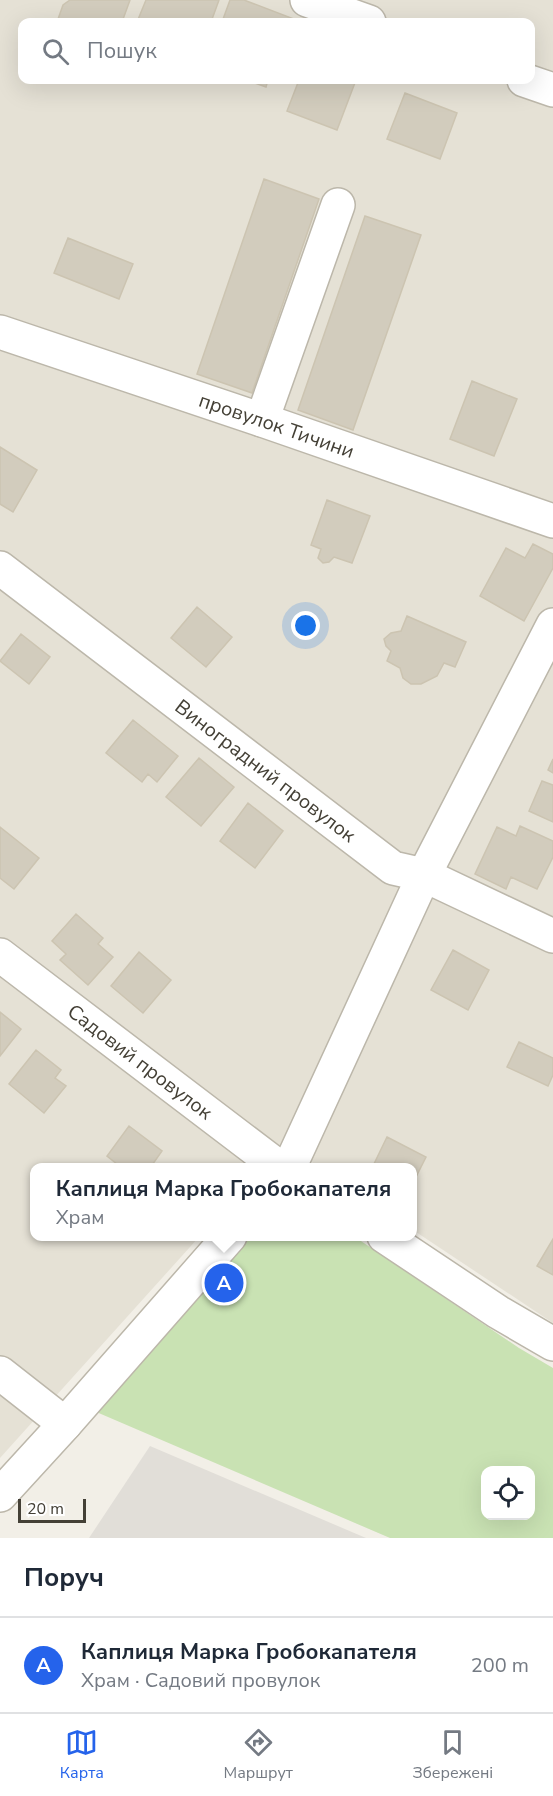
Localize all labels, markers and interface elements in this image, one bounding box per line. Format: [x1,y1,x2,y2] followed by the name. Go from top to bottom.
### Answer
[18,18,535,84] search box
[39,35,72,68] icon: search
[87,36,157,66] text: Пошук
[195,387,358,465] street label: провулок Тичини
[291,611,320,640] your location
[169,693,362,849] street label: Виноградний провулок
[62,998,218,1126] street label: Садовий провулок
[30,1163,417,1241] popup
[56,1174,391,1204] text: Каплиця Марка Гробокапателя
[56,1204,104,1231] text: Храм
[204,1260,244,1306] pin: A
[481,1466,535,1520] map controls
[481,1466,535,1520] button: locate
[18,1496,86,1524] scale bar
[27,1498,64,1520] text: 20 m
[24,1560,104,1595] text: Поруч
[81,1637,417,1667] text: Каплиця Марка Гробокапателя
[36,1652,51,1679] text: A
[471,1652,529,1679] text: 200 m
[81,1667,320,1694] text: Храм · Садовий провулок
[60,1726,104,1784] tab: Карта
[223,1726,293,1784] tab: Маршрут
[413,1726,493,1784] tab: Збережені

